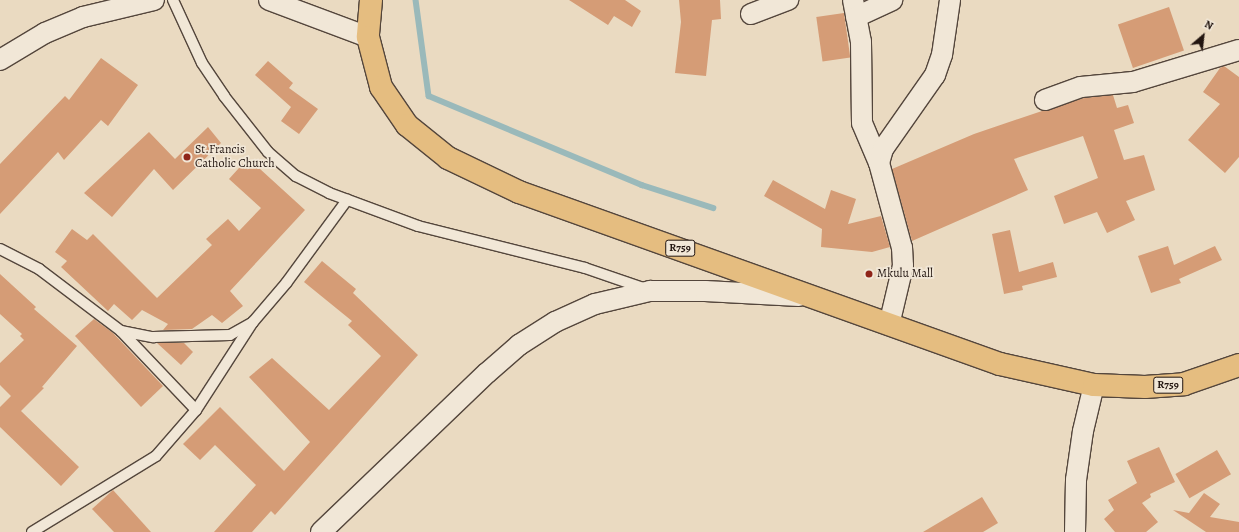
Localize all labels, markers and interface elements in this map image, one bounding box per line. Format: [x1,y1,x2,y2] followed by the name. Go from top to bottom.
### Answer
[1183,16,1223,56] north arrow
[1202,16,1216,33] text: N
[195,143,275,171] place label: St.Francis Catholic Church
[182,152,192,162] marker: St.Francis Catholic Church
[665,239,695,257] road number: R759
[877,267,933,281] place label: Mkulu Mall
[864,269,874,279] marker: Mkulu Mall
[1153,376,1183,394] road number: R759

